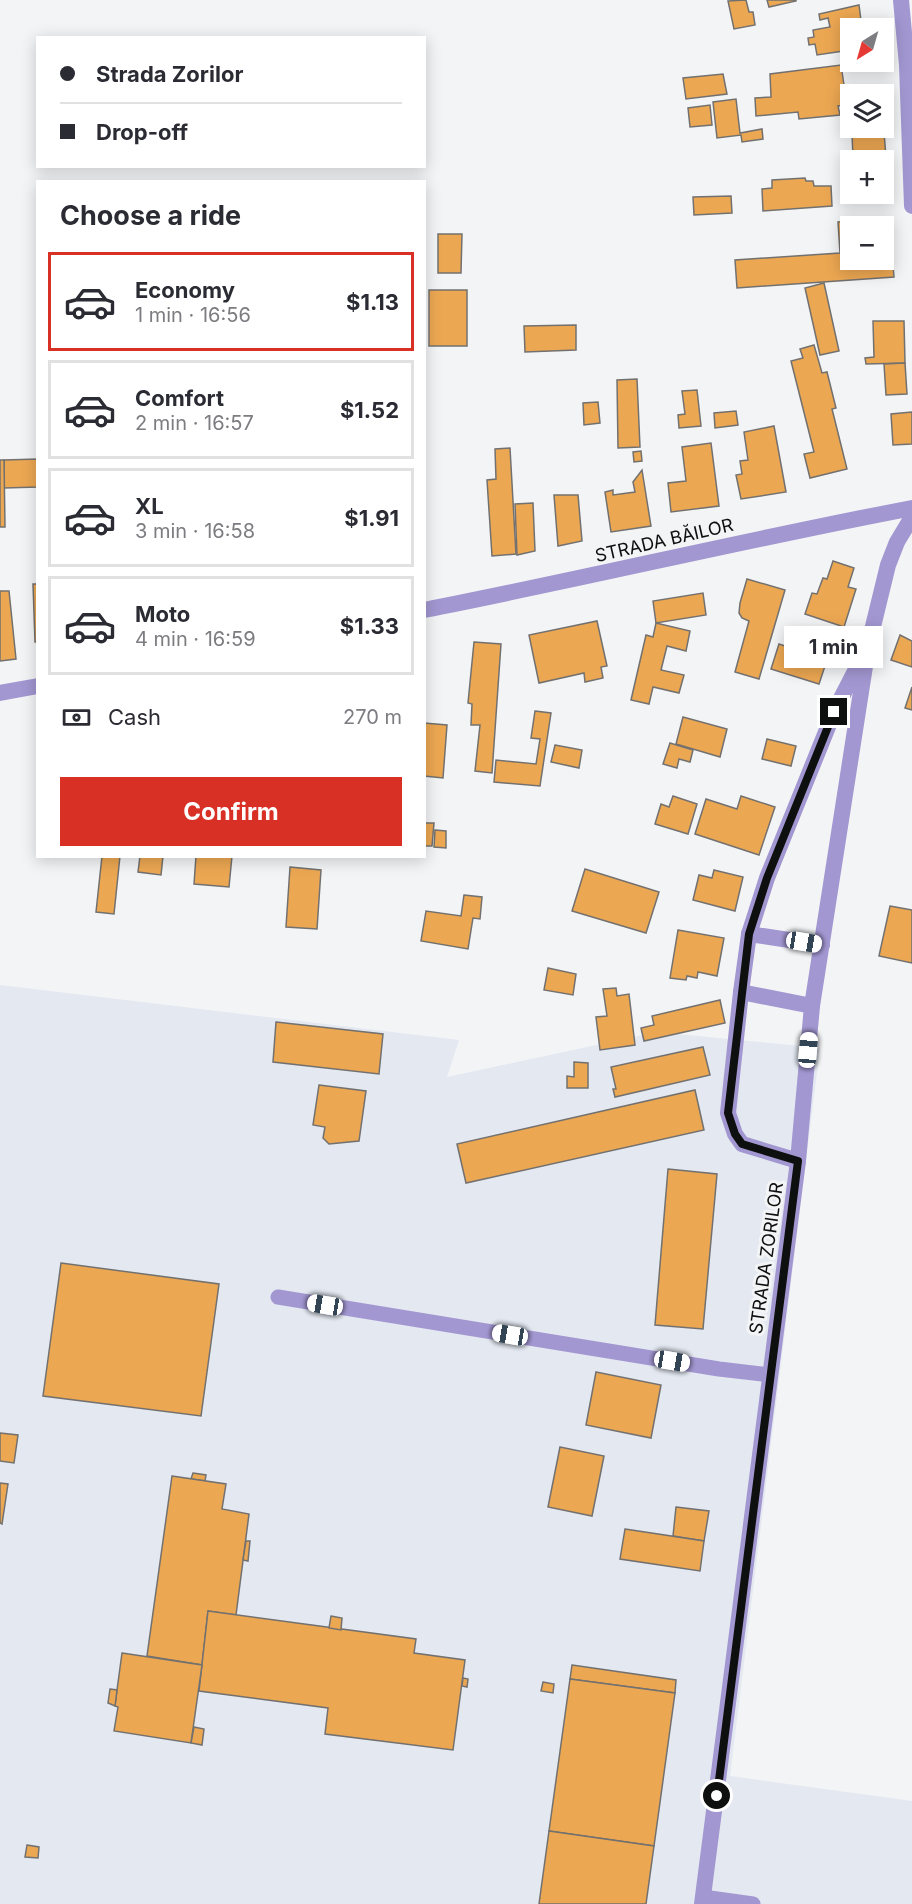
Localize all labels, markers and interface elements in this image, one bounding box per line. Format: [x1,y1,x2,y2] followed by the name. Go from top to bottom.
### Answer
[840,18,894,72] north arrow
[840,18,894,270] map controls
[96,61,243,87] text: Strada Zorilor
[840,84,894,138] button: layers
[96,119,188,145] text: Drop-off
[840,150,894,204] button: +
[60,199,241,232] text: Choose a ride
[840,216,894,270] button: −
[63,275,117,329] icon: car
[135,277,235,303] text: Economy
[346,289,399,315] text: $1.13
[135,303,251,327] text: 1 min · 16:56
[63,383,117,437] icon: car
[135,385,224,411] text: Comfort
[340,397,399,423] text: $1.52
[135,411,254,435] text: 2 min · 16:57
[63,491,117,545] icon: car
[135,493,164,519] text: XL
[344,505,399,531] text: $1.91
[593,513,735,566] street label: STRADA BĂILOR
[135,519,255,543] text: 3 min · 16:58
[63,599,117,653] icon: car
[135,601,190,627] text: Moto
[340,613,399,639] text: $1.33
[784,625,884,667] callout: 1 min
[135,627,256,651] text: 4 min · 16:59
[809,635,858,659] text: 1 min
[820,698,847,725] route end
[60,701,93,734] icon: cash
[108,704,161,730] text: Cash
[343,705,402,729] text: 270 m
[60,777,402,846] button: Confirm
[785,930,823,954] car
[797,1031,819,1069] car
[745,1180,787,1335] street label: STRADA ZORILOR
[306,1293,344,1317] car
[491,1323,529,1347] car
[653,1349,691,1373] car
[703,1782,730,1809] route start

